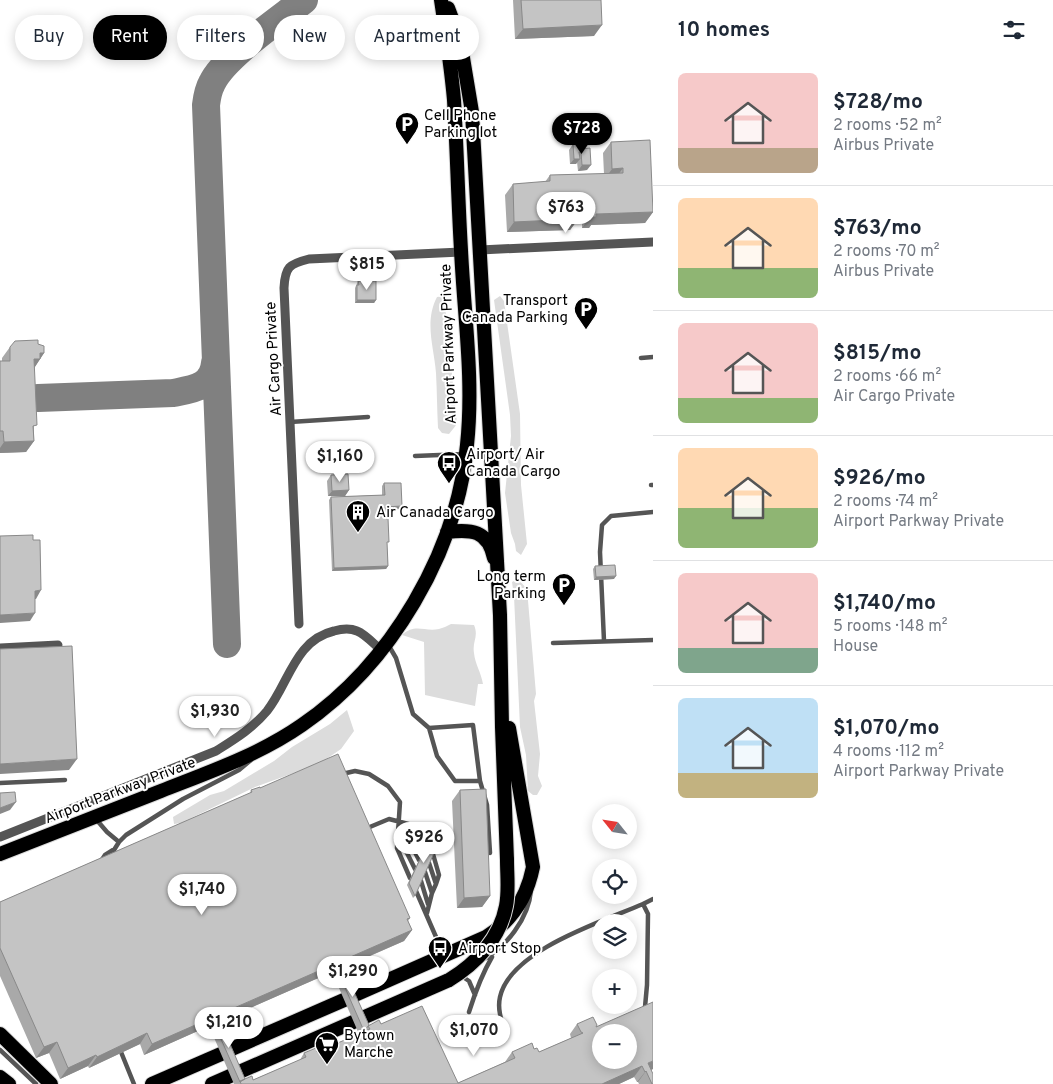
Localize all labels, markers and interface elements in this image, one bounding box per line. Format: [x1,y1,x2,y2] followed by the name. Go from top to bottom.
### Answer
[15,15,83,60] chip: Buy
[93,15,167,60] chip: Rent
[177,15,264,60] chip: Filters
[274,15,345,60] chip: New
[355,15,479,60] chip: Apartment
[1000,16,1028,44] icon: filters
[678,17,770,44] text: 10 homes
[833,89,923,116] text: $728/mo
[718,93,778,153] icon: home
[424,107,497,143] place label: Cell Phone Parking lot
[394,111,420,145] parking icon: Cell Phone Parking lot
[552,112,612,155] pin: $728
[833,116,942,136] text: 2 rooms · 52 m²
[563,119,601,139] text: $728
[833,136,934,156] text: Airbus Private
[536,192,596,234] pin: $763
[548,198,584,218] text: $763
[833,215,922,242] text: $763/mo
[718,218,778,278] icon: home
[833,242,940,262] text: 2 rooms · 70 m²
[337,248,397,291] pin: $815
[349,255,385,275] text: $815
[833,262,934,282] text: Airbus Private
[437,264,462,424] street label: Airport Parkway Private
[462,292,568,328] place label: Transport Canada Parking
[573,296,599,330] parking icon: Transport Canada Parking
[262,301,287,417] street label: Air Cargo Private
[833,340,921,367] text: $815/mo
[718,343,778,403] icon: home
[833,367,941,387] text: 2 rooms · 66 m²
[833,387,955,407] text: Air Cargo Private
[299,440,381,483] pin: $1,160
[466,446,560,482] place label: Airport/ Air Canada Cargo
[317,447,363,467] text: $1,160
[436,450,462,484] bus stop icon: Airport/ Air Canada Cargo
[833,465,926,492] text: $926/mo
[718,468,778,528] icon: home
[833,492,938,512] text: 2 rooms · 74 m²
[345,499,371,533] building icon: Air Canada Cargo
[376,504,494,523] place label: Air Canada Cargo
[833,512,1004,532] text: Airport Parkway Private
[476,568,546,604] place label: Long term Parking
[551,572,577,606] parking icon: Long term Parking
[833,590,936,617] text: $1,740/mo
[718,593,778,653] icon: home
[833,617,948,637] text: 5 rooms · 148 m²
[833,637,878,657] text: House
[174,696,256,738] pin: $1,930
[190,702,240,722] text: $1,930
[833,715,939,742] text: $1,070/mo
[718,718,778,778] icon: home
[833,742,944,762] text: 4 rooms · 112 m²
[42,754,199,829] street label: Airport Parkway Private
[833,762,1004,782] text: Airport Parkway Private
[592,804,638,849] north arrow
[592,804,637,1069] map controls
[394,822,454,864] pin: $926
[404,828,444,848] text: $926
[592,859,637,904] button: locate
[161,874,243,916] pin: $1,740
[179,880,225,900] text: $1,740
[592,914,637,959] button: layers
[427,935,453,969] bus stop icon: Airport Stop
[458,940,541,959] place label: Airport Stop
[312,956,394,998] pin: $1,290
[328,962,378,982] text: $1,290
[592,969,637,1014] button: +
[188,1006,270,1049] pin: $1,210
[206,1013,252,1033] text: $1,210
[433,1014,515,1057] pin: $1,070
[449,1021,499,1041] text: $1,070
[592,1024,637,1069] button: −
[344,1027,394,1063] place label: Bytown Marche
[314,1031,340,1065] supermarket icon: Bytown Marche

